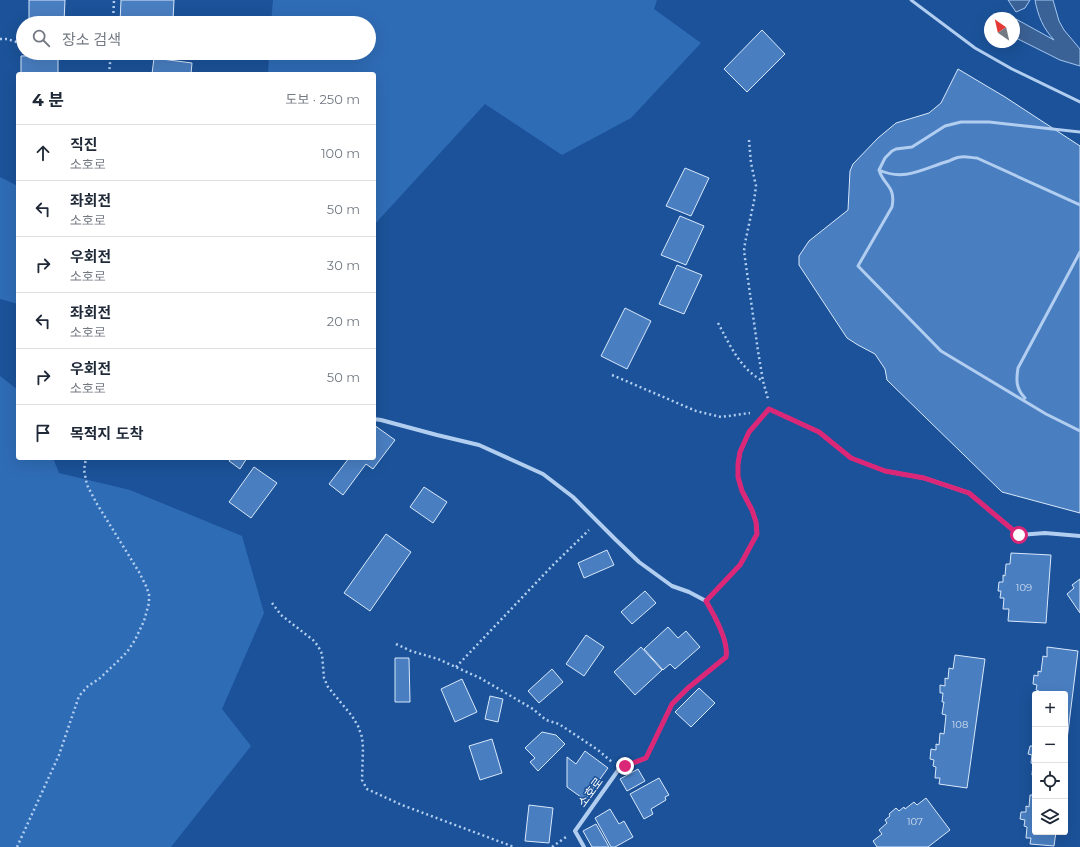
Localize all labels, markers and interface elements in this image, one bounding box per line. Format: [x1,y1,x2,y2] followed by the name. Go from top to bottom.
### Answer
[984,12,1020,48] north arrow
[16,16,376,60] search box
[30,27,52,49] icon: search
[62,30,121,49] text: 장소 검색
[32,90,64,110] text: 4 분
[285,91,360,107] text: 도보 · 250 m
[70,135,98,154] text: 직진
[32,142,54,164] icon: ahead
[321,145,360,161] text: 100 m
[70,156,106,172] text: 소호로
[70,191,111,210] text: 좌회전
[32,198,54,220] icon: left
[327,201,360,217] text: 50 m
[70,212,106,228] text: 소호로
[70,247,111,266] text: 우회전
[32,254,54,276] icon: right
[327,257,360,273] text: 30 m
[70,268,106,284] text: 소호로
[70,303,111,322] text: 좌회전
[32,310,54,332] icon: left
[327,313,360,329] text: 20 m
[70,324,106,340] text: 소호로
[70,359,111,378] text: 우회전
[32,366,54,388] icon: right
[327,369,360,385] text: 50 m
[70,380,106,396] text: 소호로
[32,422,54,444] icon: arrive
[70,424,143,443] text: 목적지 도착
[1010,526,1028,544] route start
[1016,581,1032,594] house number: 109
[1032,691,1068,835] map controls
[1032,691,1068,727] button: +
[952,718,968,731] house number: 108
[1032,727,1068,763] button: −
[616,757,634,775] route end
[1032,763,1068,799] button: locate
[574,774,606,810] street label: 소호로
[1032,799,1068,835] button: layers
[907,815,923,828] house number: 107

